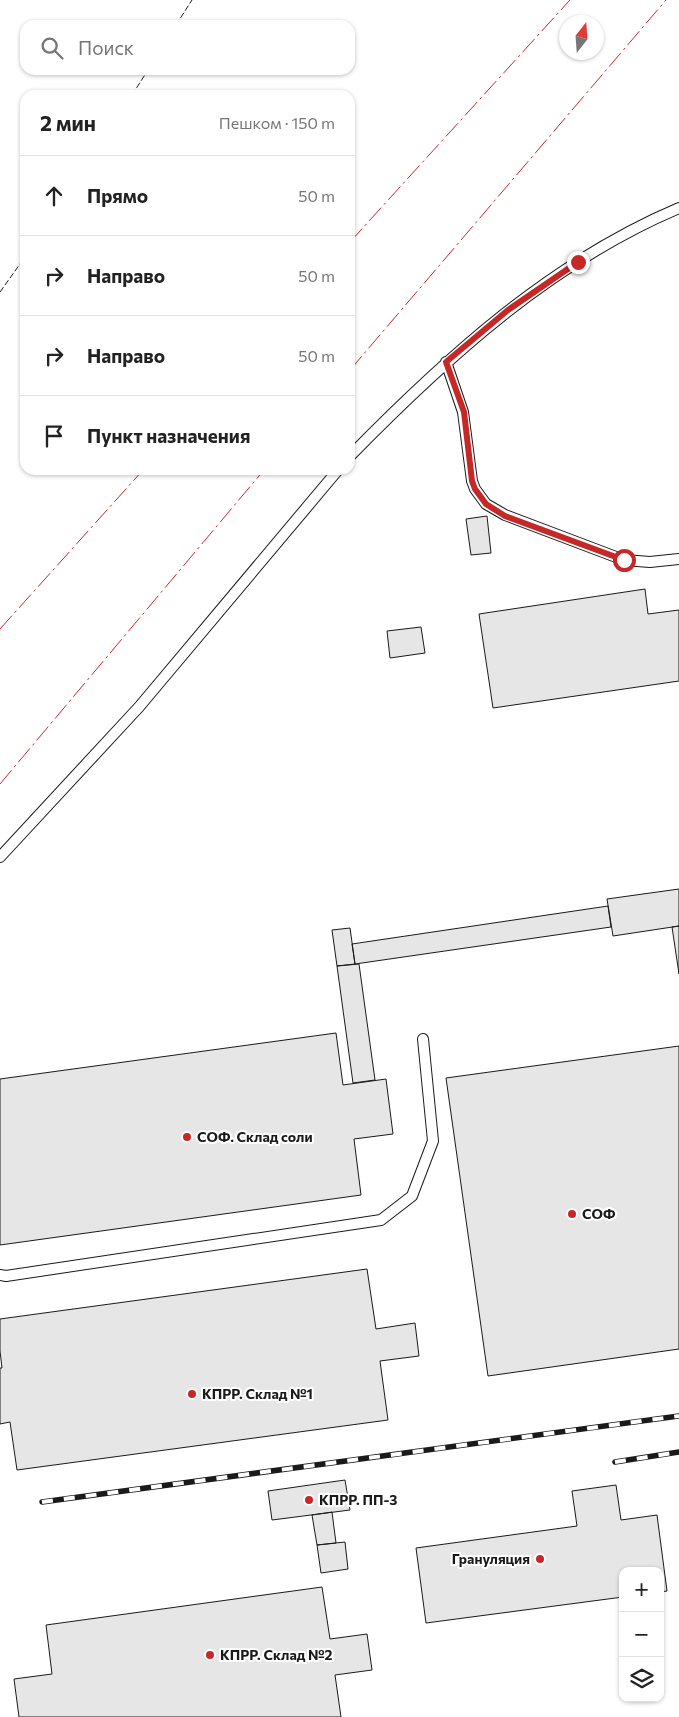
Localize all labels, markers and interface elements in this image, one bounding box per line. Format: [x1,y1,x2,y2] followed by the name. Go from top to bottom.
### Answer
[559,15,604,60] north arrow
[20,20,355,75] search box
[38,34,66,62] icon: search
[78,36,134,59] text: Поиск
[40,110,96,135] text: 2 мин
[219,113,335,132] text: Пешком · 150 m
[40,182,68,210] icon: ahead
[87,184,148,207] text: Прямо
[298,186,335,205] text: 50 m
[567,251,590,274] route end
[40,262,68,290] icon: right
[87,264,165,287] text: Направо
[298,266,335,285] text: 50 m
[40,342,68,370] icon: right
[87,344,165,367] text: Направо
[298,346,335,365] text: 50 m
[40,422,68,450] icon: arrive
[87,424,250,447] text: Пункт назначения
[613,549,636,572] route start
[197,1128,313,1145] place label: СОФ. Склад соли
[181,1131,193,1143] marker: СОФ. Склад соли
[582,1205,616,1222] place label: СОФ
[566,1208,578,1220] marker: СОФ
[202,1385,313,1402] place label: КПРР. Склад №1
[186,1388,198,1400] marker: КПРР. Склад №1
[319,1491,398,1508] place label: КПРР. ПП-3
[303,1494,315,1506] marker: КПРР. ПП-3
[452,1550,530,1567] place label: Грануляция
[534,1553,546,1565] marker: Грануляция
[619,1567,664,1702] map controls
[619,1567,664,1612] button: +
[619,1612,664,1657] button: −
[220,1646,333,1663] place label: КПРР. Склад №2
[204,1649,216,1661] marker: КПРР. Склад №2
[619,1657,664,1702] button: layers

